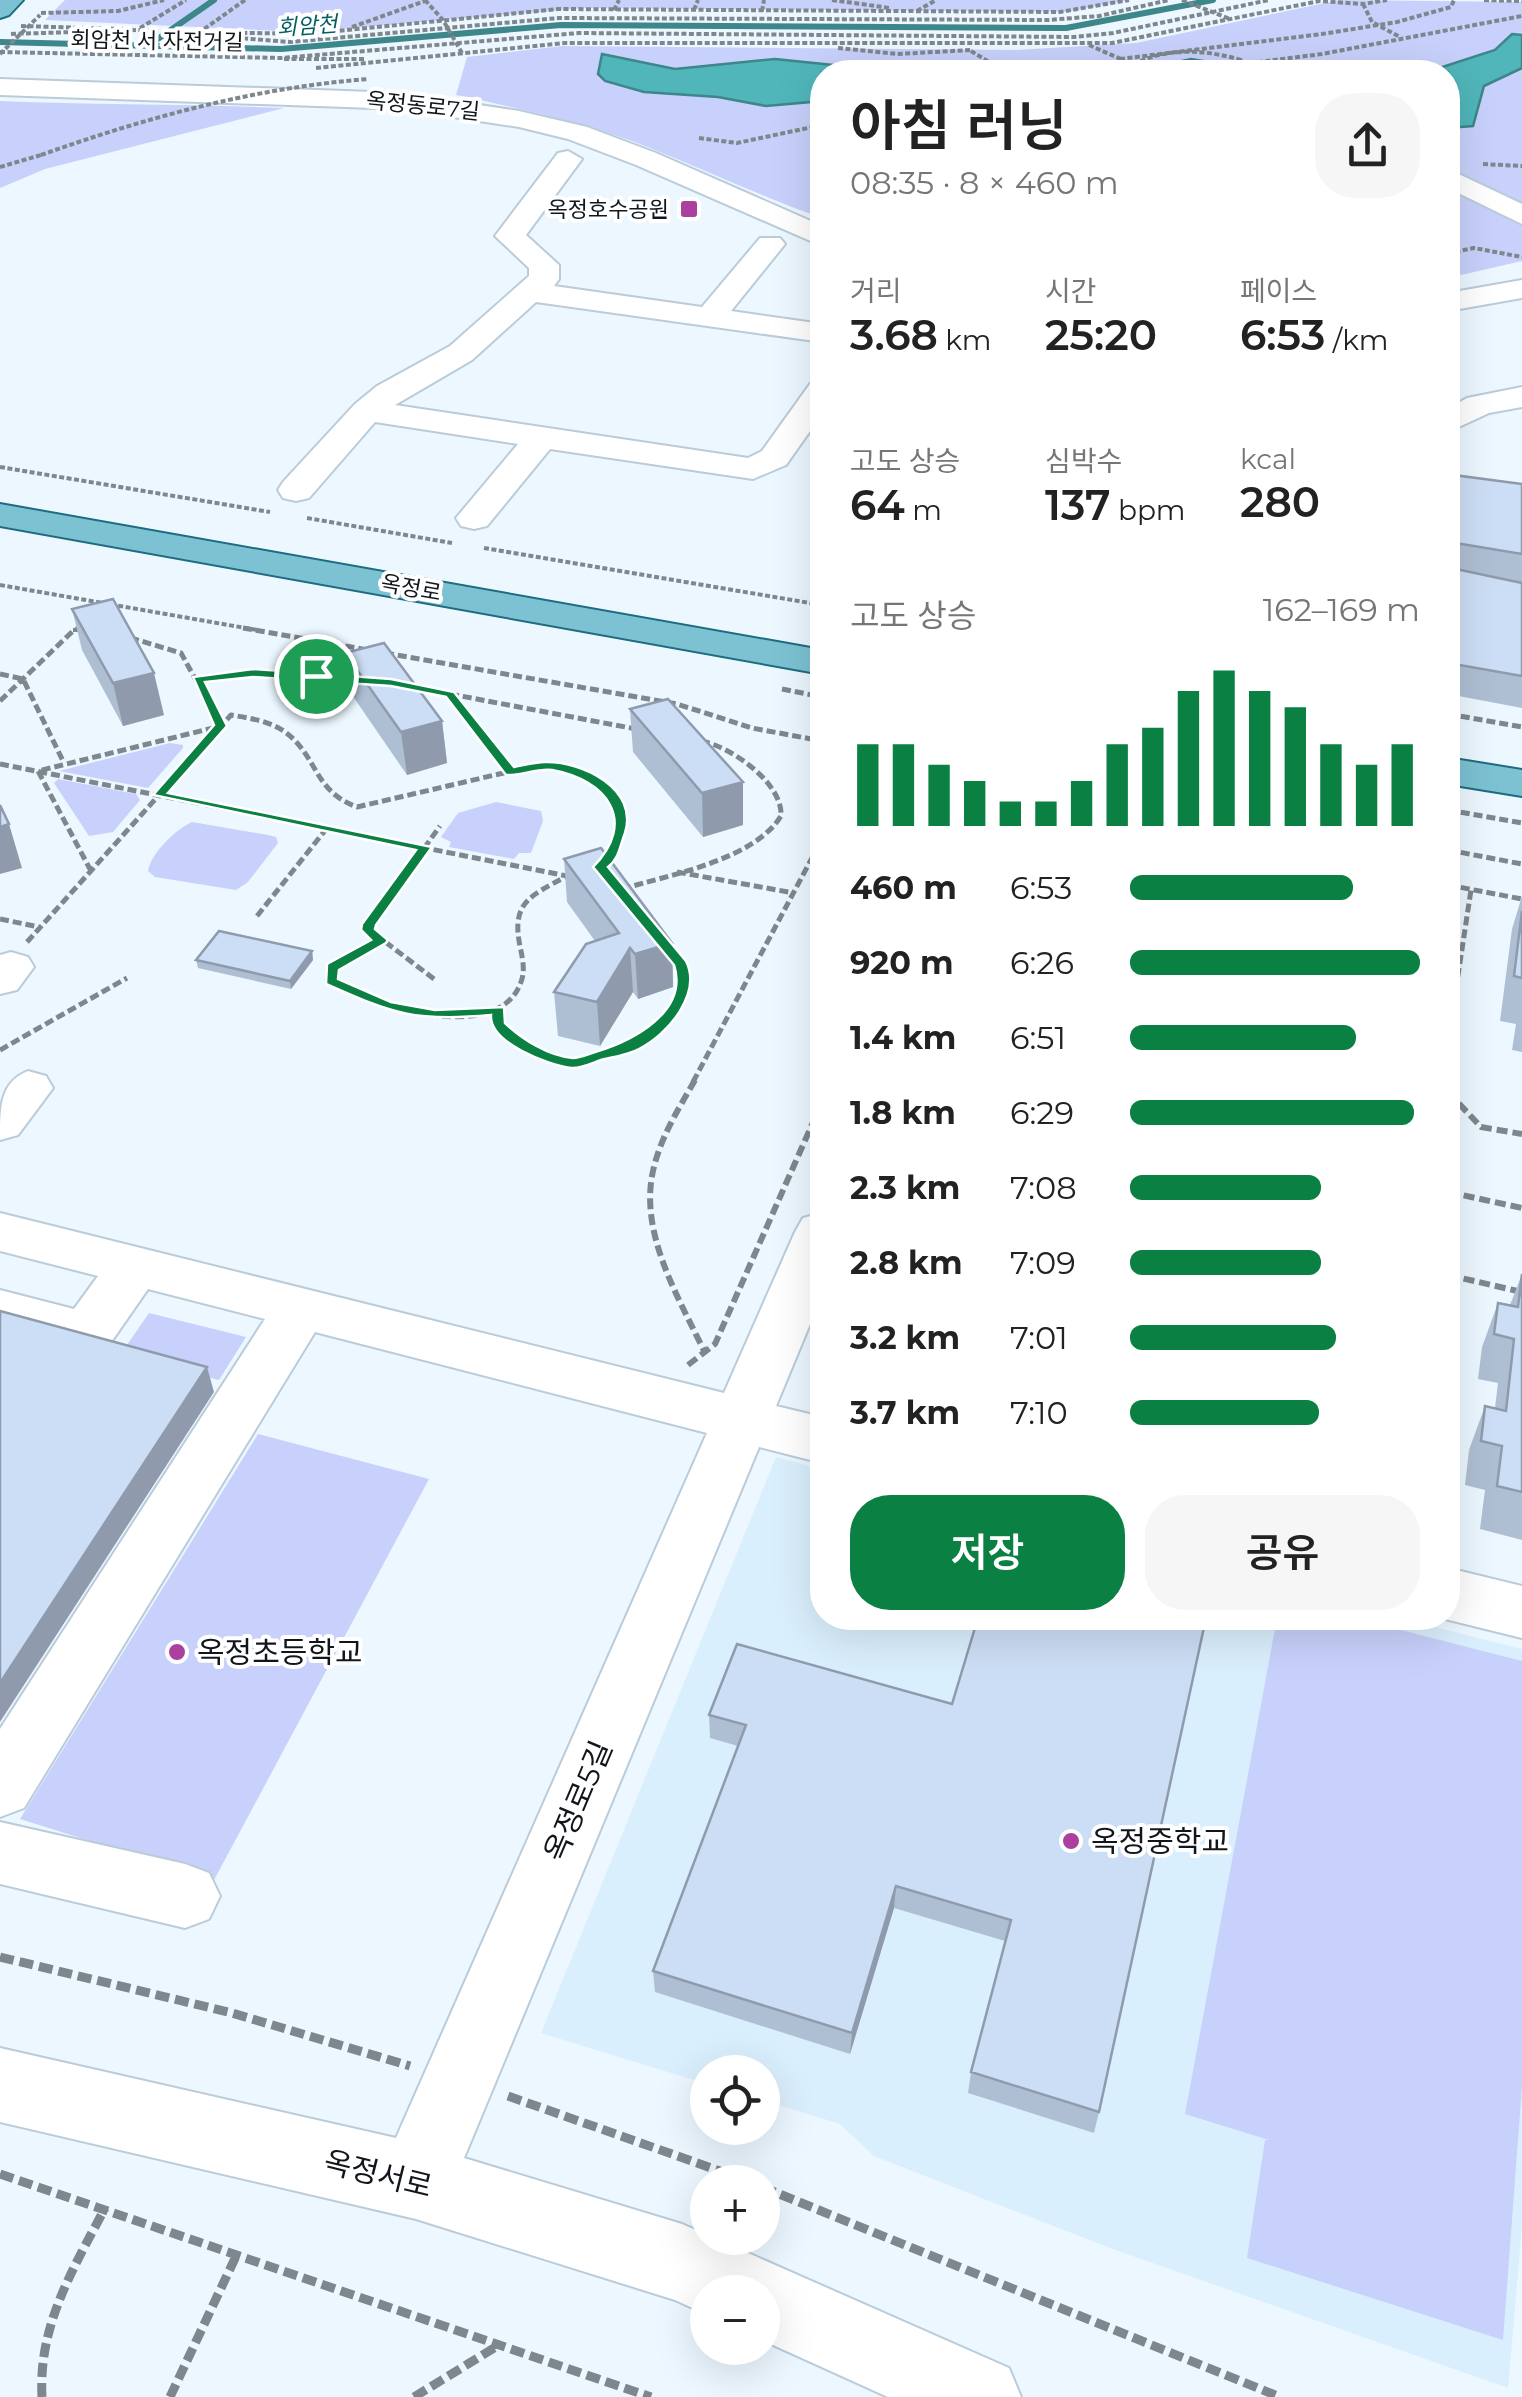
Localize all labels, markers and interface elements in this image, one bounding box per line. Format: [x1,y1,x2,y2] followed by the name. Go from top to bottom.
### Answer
[276,10,341,42] water label: 회암천
[70,26,244,56] street label: 회암천 서 자전거길
[365,87,481,125] street label: 옥정동로7길
[850,92,1068,159] text: 아침 러닝
[1315,93,1420,198] button: share
[850,163,1119,202] text: 08:35 · 8 × 460 m
[548,196,669,223] place label: 옥정호수공원
[678,198,700,220] marker: 옥정호수공원
[850,274,902,308] text: 거리
[1045,274,1097,308] text: 시간
[1240,274,1317,308] text: 페이스
[850,309,938,361] text: 3.68
[1045,309,1157,361] text: 25:20
[1240,309,1325,361] text: 6:53
[938,323,991,357] text: km
[1325,323,1388,357] text: /km
[1240,442,1296,476] text: kcal
[850,444,960,478] text: 고도 상승
[1045,444,1122,478] text: 심박수
[1240,476,1320,528] text: 280
[850,479,905,531] text: 64
[1045,479,1111,531] text: 137
[905,493,942,527] text: m
[1111,493,1186,527] text: bpm
[379,569,443,607] street label: 옥정로
[1263,590,1420,629] text: 162–169 m
[850,596,976,635] text: 고도 상승
[274,634,359,719] pin
[289,649,344,704] icon: arrive
[850,868,957,907] text: 460 m
[1010,868,1072,907] text: 6:53
[850,943,954,982] text: 920 m
[1010,943,1074,982] text: 6:26
[850,1018,956,1057] text: 1.4 km
[1010,1018,1066,1057] text: 6:51
[850,1093,956,1132] text: 1.8 km
[1010,1093,1074,1132] text: 6:29
[850,1168,960,1207] text: 2.3 km
[1010,1168,1077,1207] text: 7:08
[850,1243,963,1282] text: 2.8 km
[1010,1243,1076,1282] text: 7:09
[850,1318,960,1357] text: 3.2 km
[1010,1318,1068,1357] text: 7:01
[850,1393,960,1432] text: 3.7 km
[1010,1393,1068,1432] text: 7:10
[850,1495,1125,1610] button: 저장
[1145,1495,1420,1610] button: 공유
[197,1634,363,1671] place label: 옥정초등학교
[166,1641,188,1663] marker: 옥정초등학교
[536,1735,620,1867] street label: 옥정로5길
[1091,1823,1229,1860] place label: 옥정중학교
[1060,1830,1082,1852] marker: 옥정중학교
[690,2055,780,2365] map controls
[690,2055,780,2145] button: locate
[320,2143,436,2205] street label: 옥정서로
[690,2165,780,2255] button: +
[690,2275,780,2365] button: −

